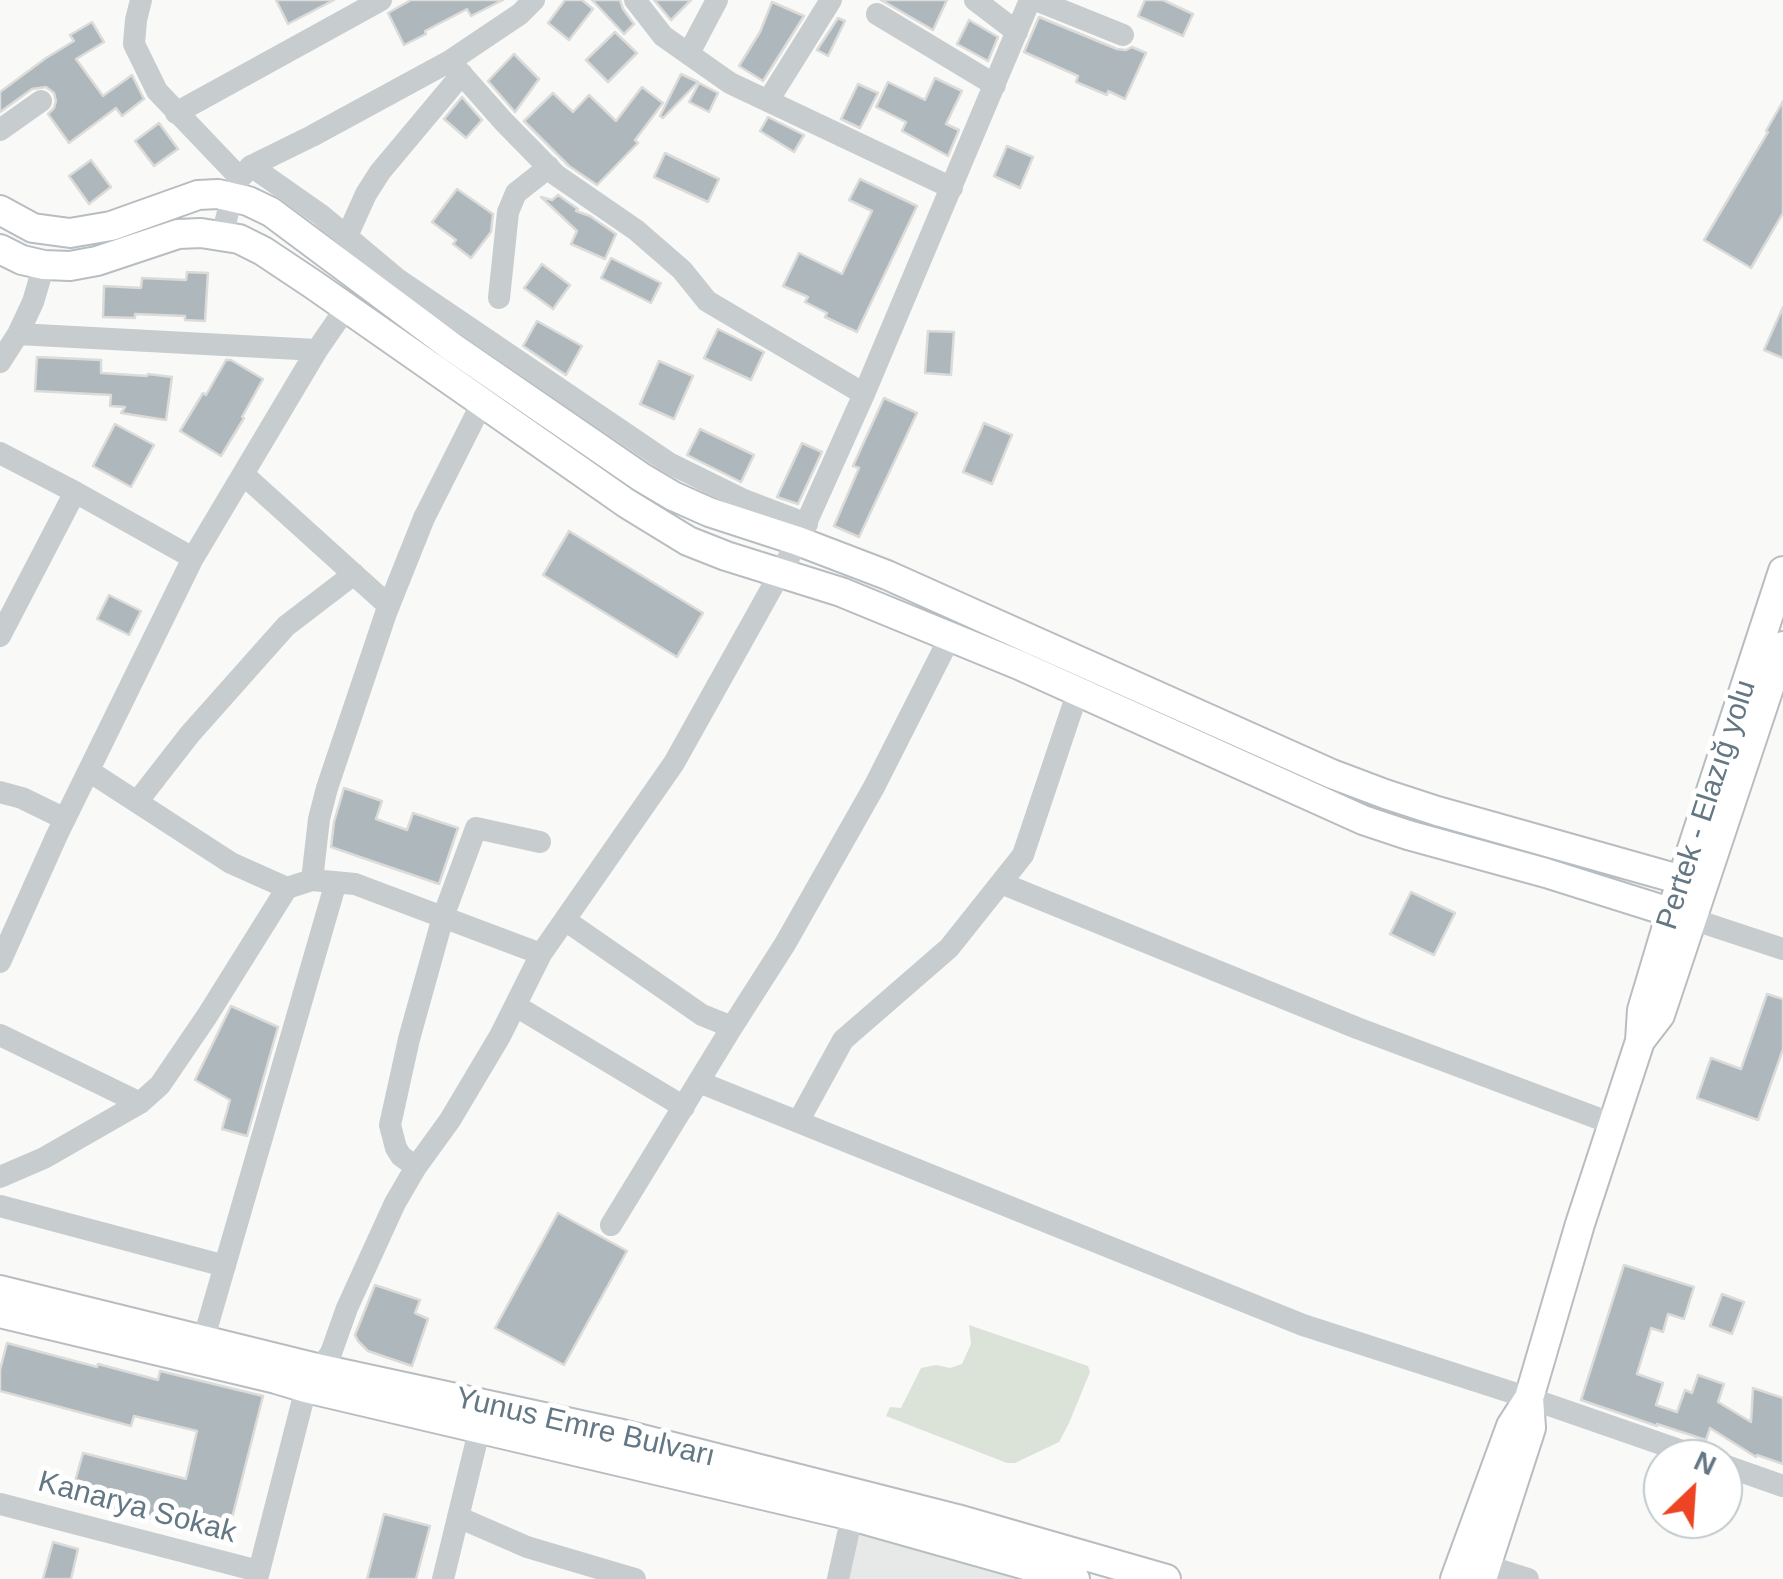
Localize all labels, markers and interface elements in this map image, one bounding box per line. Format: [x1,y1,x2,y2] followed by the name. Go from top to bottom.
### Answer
[1650,676,1764,934] street label: Pertek - Elazığ yolu
[452,1381,718,1475] street label: Yunus Emre Bulvarı
[1643,1439,1743,1539] north arrow
[1689,1445,1721,1481] text: N
[34,1464,240,1552] street label: Kanarya Sokak

